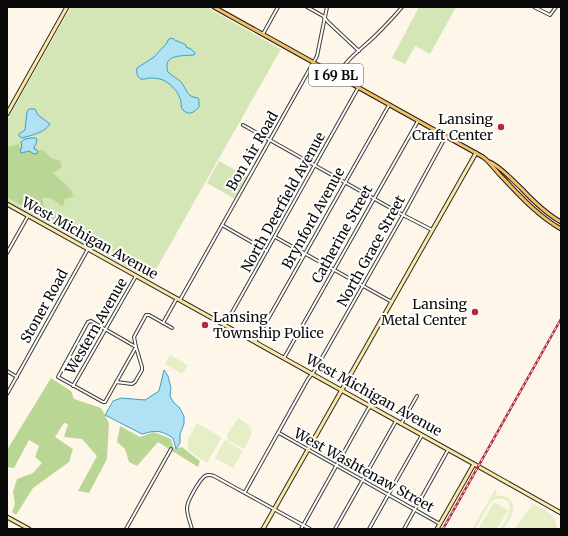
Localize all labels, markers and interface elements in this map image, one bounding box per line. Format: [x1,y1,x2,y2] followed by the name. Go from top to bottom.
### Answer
[309,64,363,86] road number: I 69 BL
[222,108,282,194] street label: Bon Air Road
[412,110,494,144] place label: Lansing Craft Center
[496,122,506,132] marker: Lansing Craft Center
[237,129,329,275] street label: North Deerfield Avenue
[278,164,348,272] street label: Brynford Avenue
[308,181,377,286] street label: Catherine Street
[333,192,409,310] street label: North Grace Street
[18,193,161,283] street label: West Michigan Avenue
[16,265,72,346] street label: Stoner Road
[61,275,131,378] street label: Western Avenue
[381,295,468,329] place label: Lansing Metal Center
[470,307,480,317] marker: Lansing Metal Center
[213,308,324,342] place label: Lansing Township Police
[200,320,210,330] marker: Lansing Township Police
[302,350,445,440] street label: West Michigan Avenue
[290,423,438,516] street label: West Washtenaw Street

